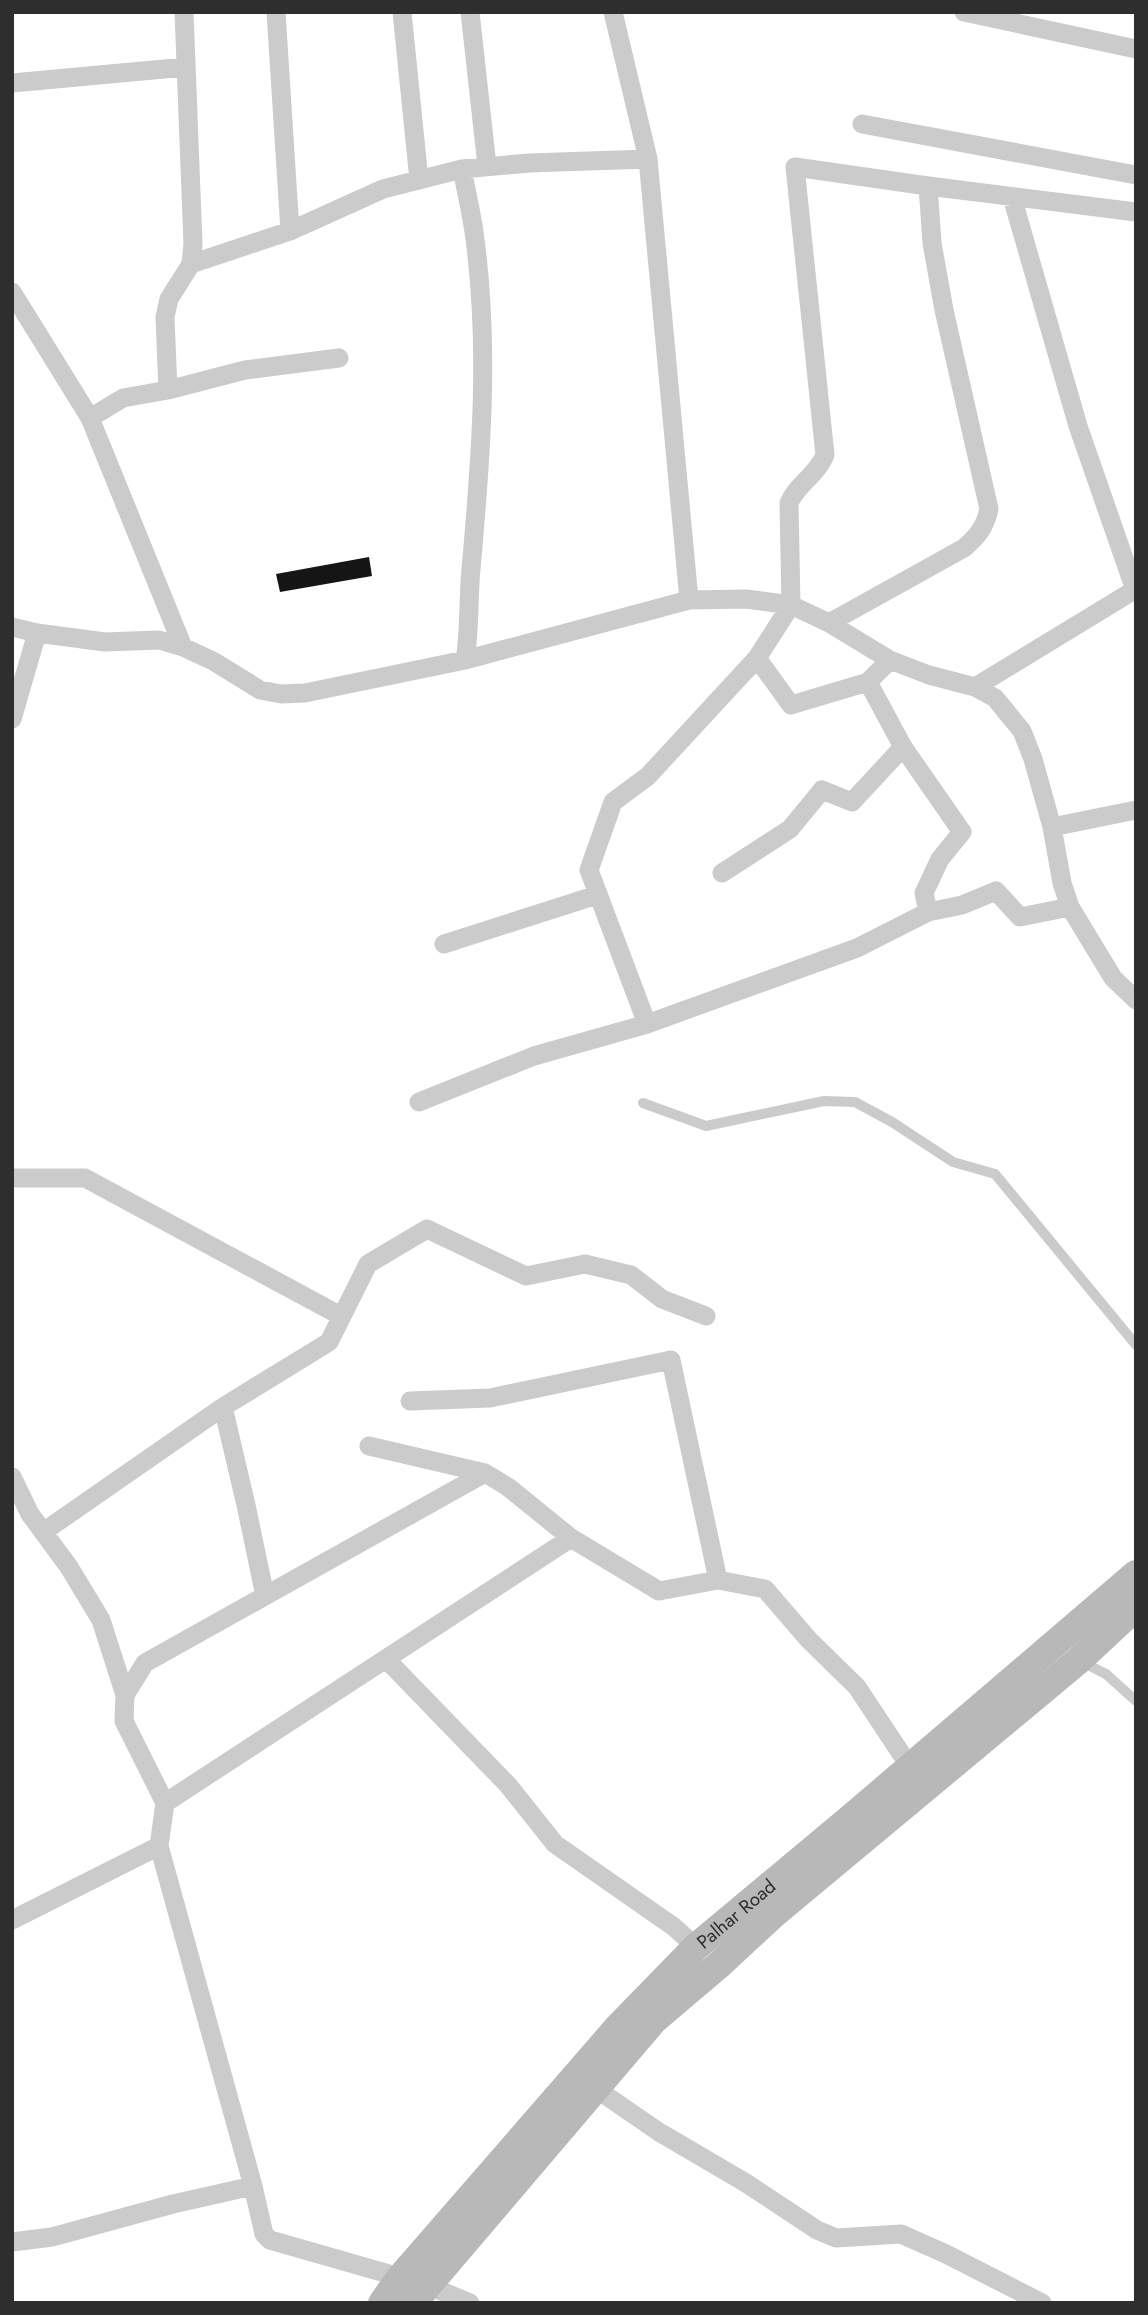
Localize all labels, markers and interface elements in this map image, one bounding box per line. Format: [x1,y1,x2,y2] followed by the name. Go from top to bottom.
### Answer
[691,1873,782,1955] street label: Palhar Road

